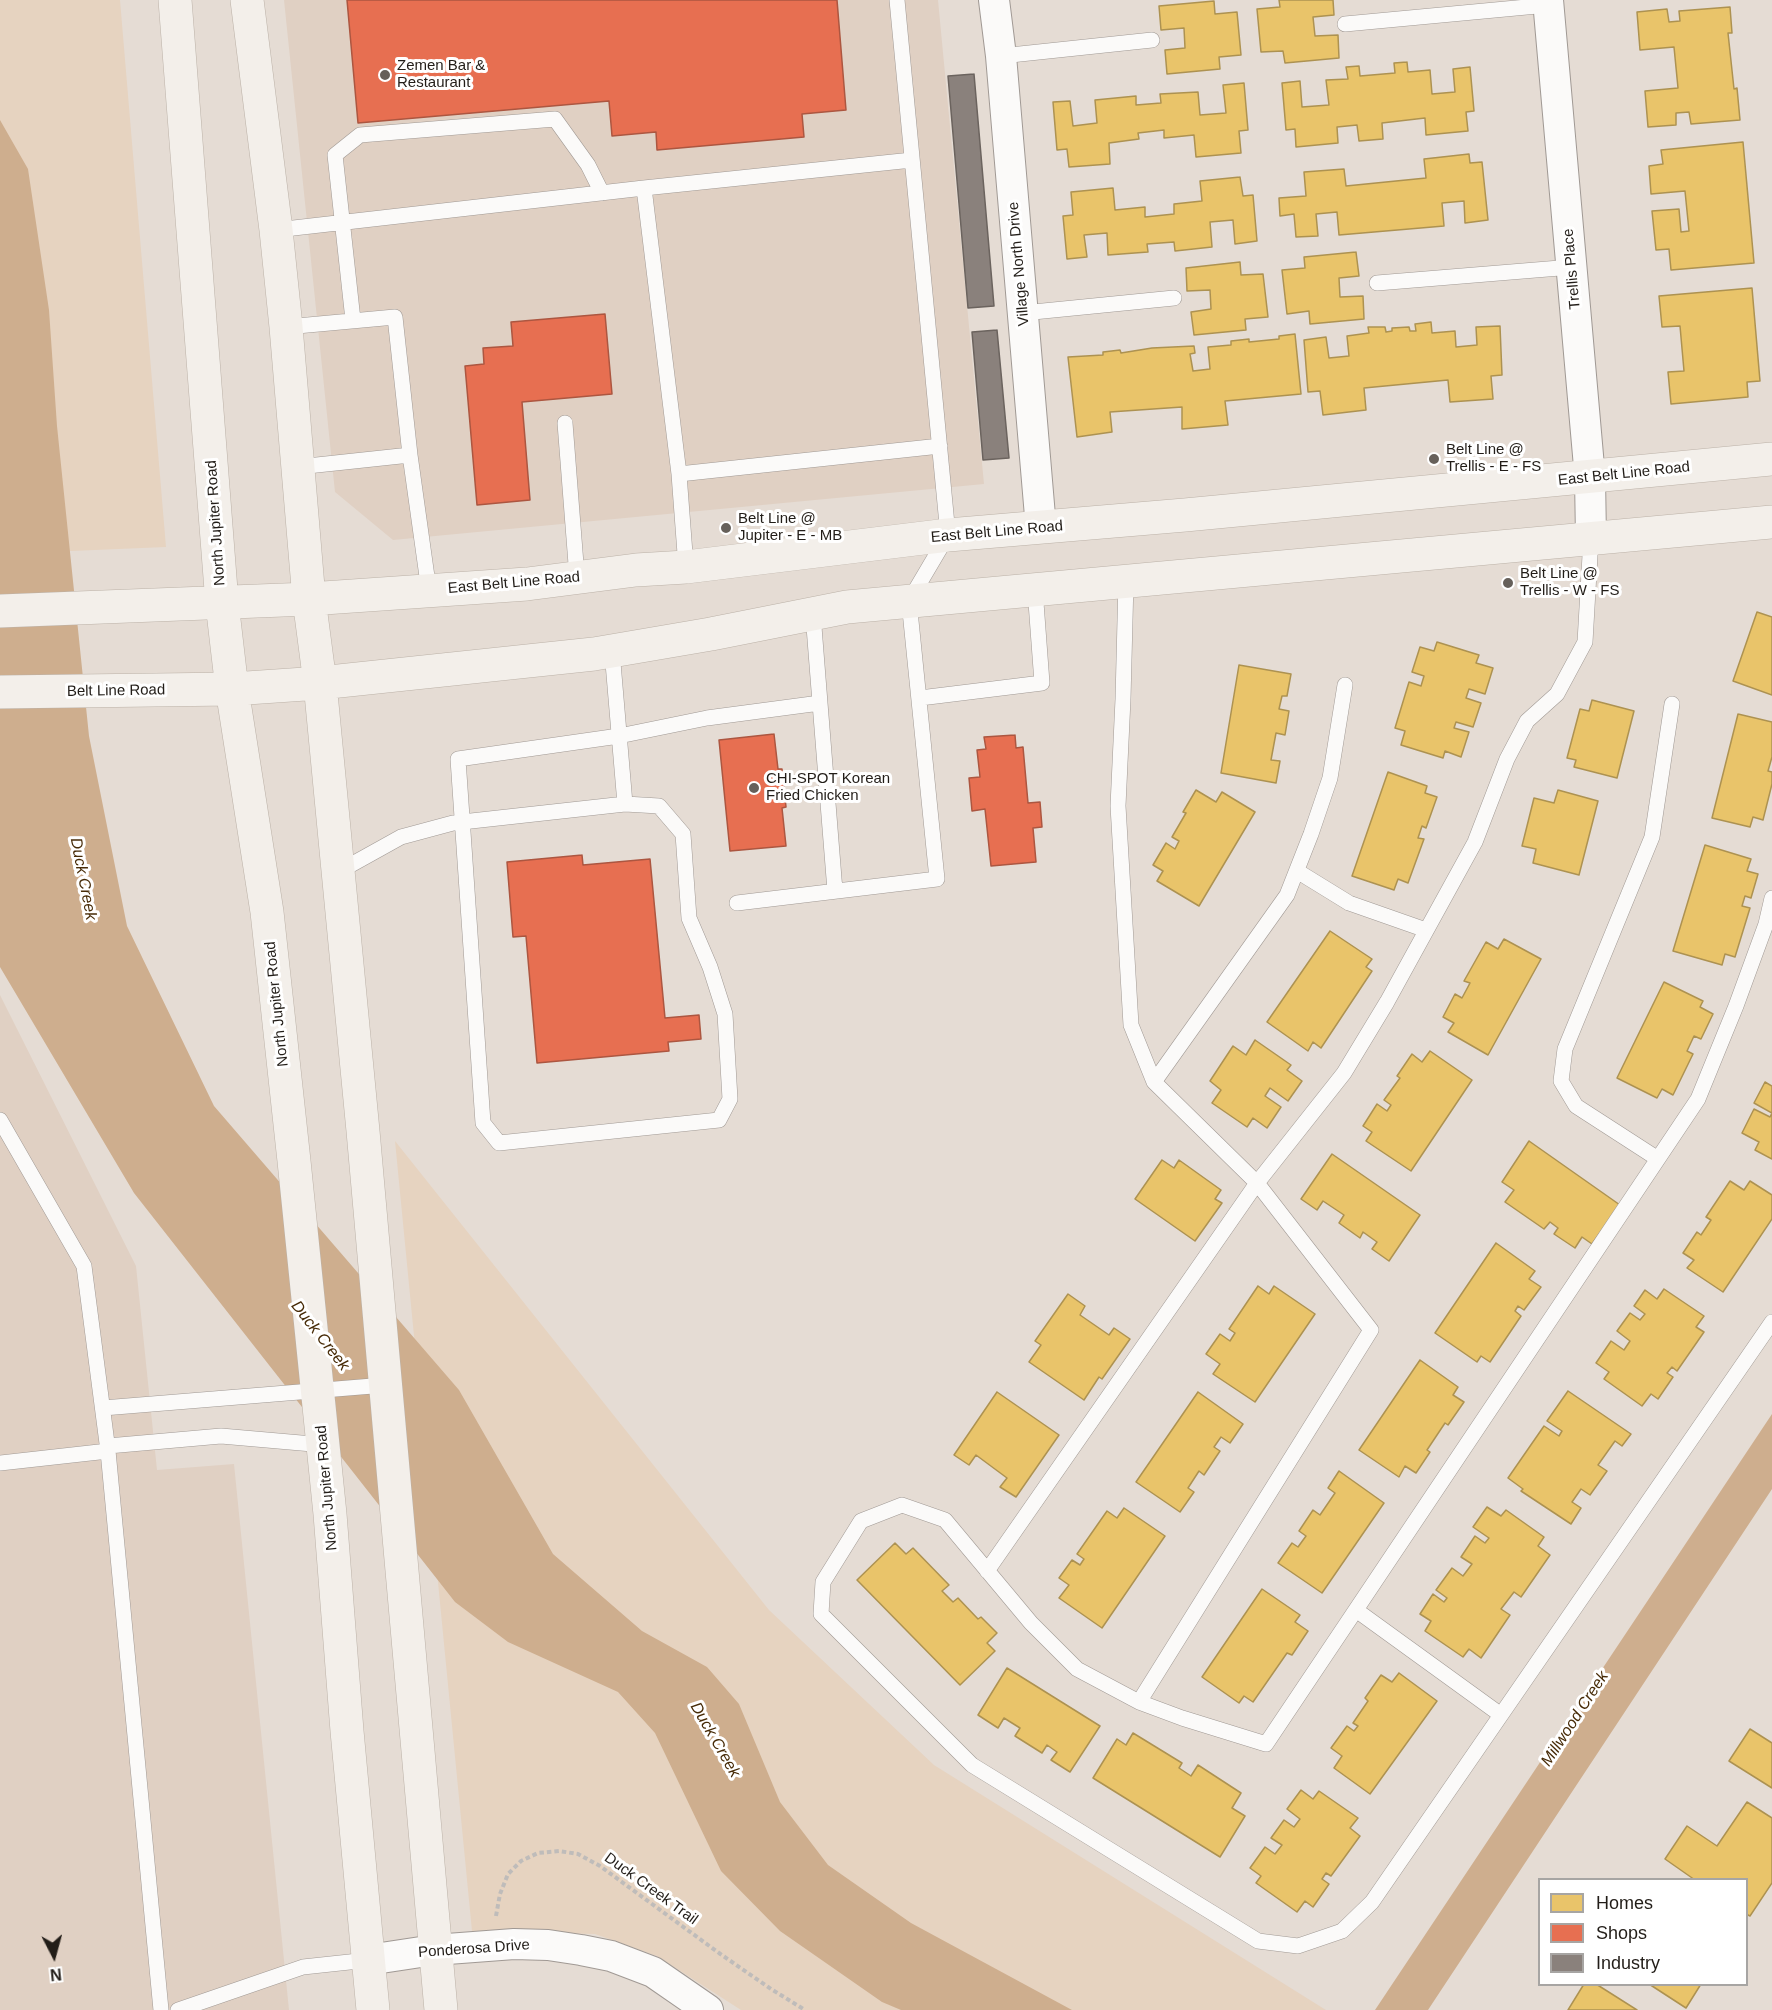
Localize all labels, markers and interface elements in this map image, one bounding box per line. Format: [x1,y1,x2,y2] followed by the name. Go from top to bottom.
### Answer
[397,57,485,92] place label: Zemen Bar & Restaurant
[378,68,392,82] marker: Zemen Bar & Restaurant
[1005,201,1033,327] street label: Village North Drive
[1559,228,1585,310] street label: Trellis Place
[1446,441,1541,476] place label: Belt Line @ Trellis - E - FS
[1427,452,1441,466] marker: Belt Line @ Trellis - E - FS
[1557,458,1691,490] street label: East Belt Line Road
[203,460,229,586] street label: North Jupiter Road
[738,510,842,545] place label: Belt Line @ Jupiter - E - MB
[930,517,1064,547] street label: East Belt Line Road
[719,521,733,535] marker: Belt Line @ Jupiter - E - MB
[1520,565,1619,600] place label: Belt Line @ Trellis - W - FS
[447,568,581,598] street label: East Belt Line Road
[1501,576,1515,590] marker: Belt Line @ Trellis - W - FS
[67,681,165,701] street label: Belt Line Road
[766,770,890,805] place label: CHI-SPOT Korean Fried Chicken
[747,781,761,795] marker: CHI-SPOT Korean Fried Chicken
[66,836,100,922] water label: Duck Creek
[261,940,293,1068] street label: North Jupiter Road
[287,1297,353,1375] water label: Duck Creek
[313,1425,341,1551] street label: North Jupiter Road
[1537,1668,1613,1770] water label: Millwood Creek
[686,1699,744,1781] water label: Duck Creek
[601,1849,701,1929] street label: Duck Creek Trail
[1538,1878,1748,1986] legend
[1596,1893,1653,1913] text: Homes
[1596,1923,1647,1943] text: Shops
[24,1926,84,1986] north arrow
[418,1936,530,1962] street label: Ponderosa Drive
[1596,1953,1660,1973] text: Industry
[49,1965,63,1983] text: N

